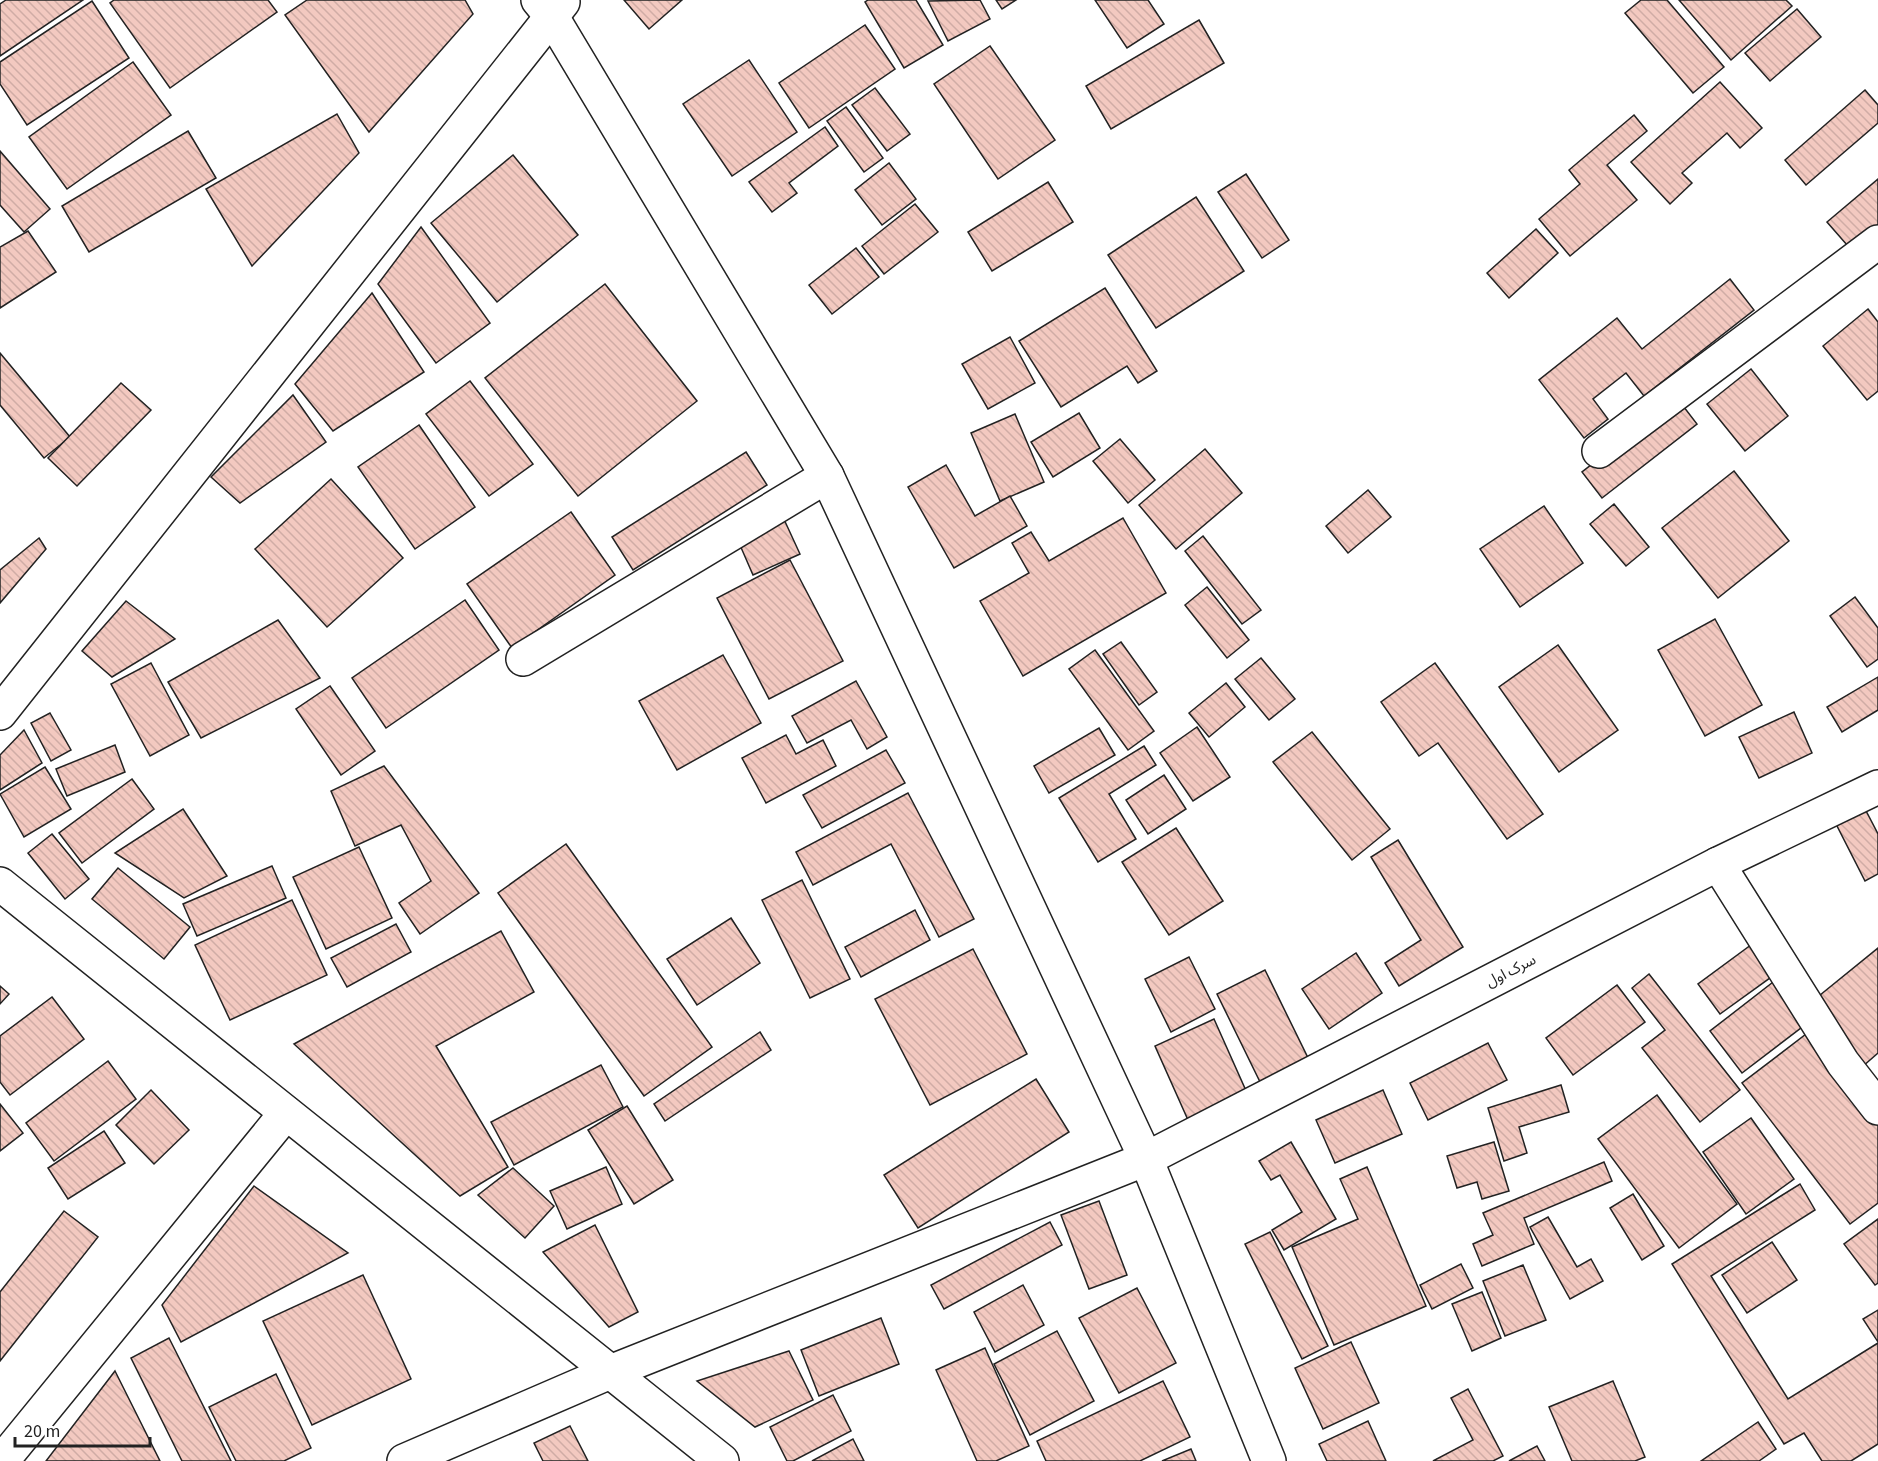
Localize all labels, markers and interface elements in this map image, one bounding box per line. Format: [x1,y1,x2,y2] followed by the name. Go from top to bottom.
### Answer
[1482,949,1540,993] street label: سرک اول
[15,1410,150,1448] scale bar
[24,1419,60,1444] text: 20 m

